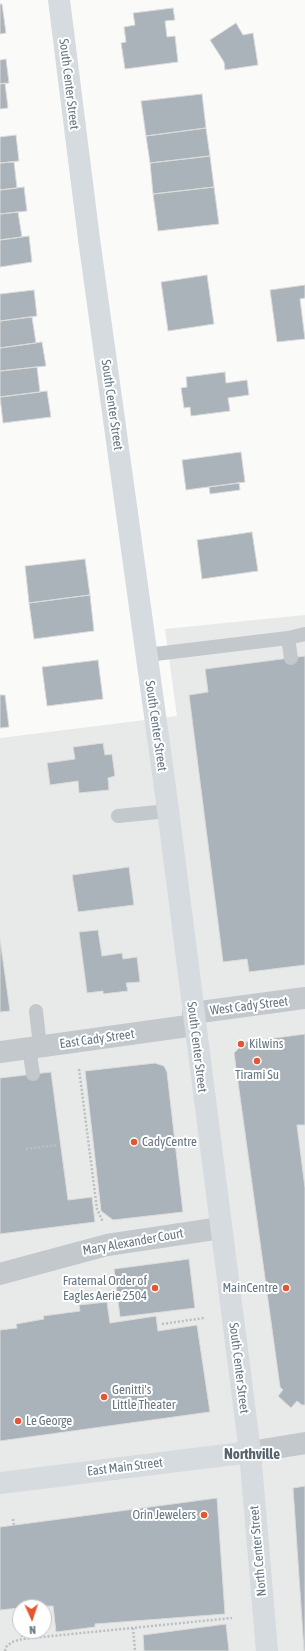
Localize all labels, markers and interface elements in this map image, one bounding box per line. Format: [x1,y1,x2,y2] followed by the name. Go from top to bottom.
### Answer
[56,38,82,130] street label: South Center Street
[98,359,126,451] street label: South Center Street
[142,680,170,772] street label: South Center Street
[209,993,289,1019] street label: West Cady Street
[184,1001,210,1093] street label: South Center Street
[59,1026,135,1052] street label: East Cady Street
[249,1036,283,1052] place label: Kilwins
[236,1039,246,1049] marker: Kilwins
[252,1056,262,1066] marker: Tirami Su
[235,1067,279,1083] place label: Tirami Su
[142,1134,197,1150] place label: CadyCentre
[129,1137,139,1147] marker: CadyCentre
[81,1225,185,1259] street label: Mary Alexander Court
[63,1273,147,1304] place label: Fraternal Order of Eagles Aerie 2504
[222,1280,278,1296] place label: MainCentre
[150,1283,160,1293] marker: Fraternal Order of Eagles Aerie 2504
[281,1283,291,1293] marker: MainCentre
[226,1322,252,1414] street label: South Center Street
[112,1382,176,1413] place label: Genitti's Little Theater
[99,1392,109,1402] marker: Genitti's Little Theater
[26,1413,72,1429] place label: Le George
[13,1416,23,1426] marker: Le George
[224,1445,280,1463] district label: Northville
[86,1455,164,1479] street label: East Main Street
[246,1505,270,1597] street label: North Center Street
[132,1507,196,1523] place label: Orin Jewelers
[199,1510,209,1520] marker: Orin Jewelers
[12,1599,52,1639] north arrow
[29,1624,36,1636] text: N

